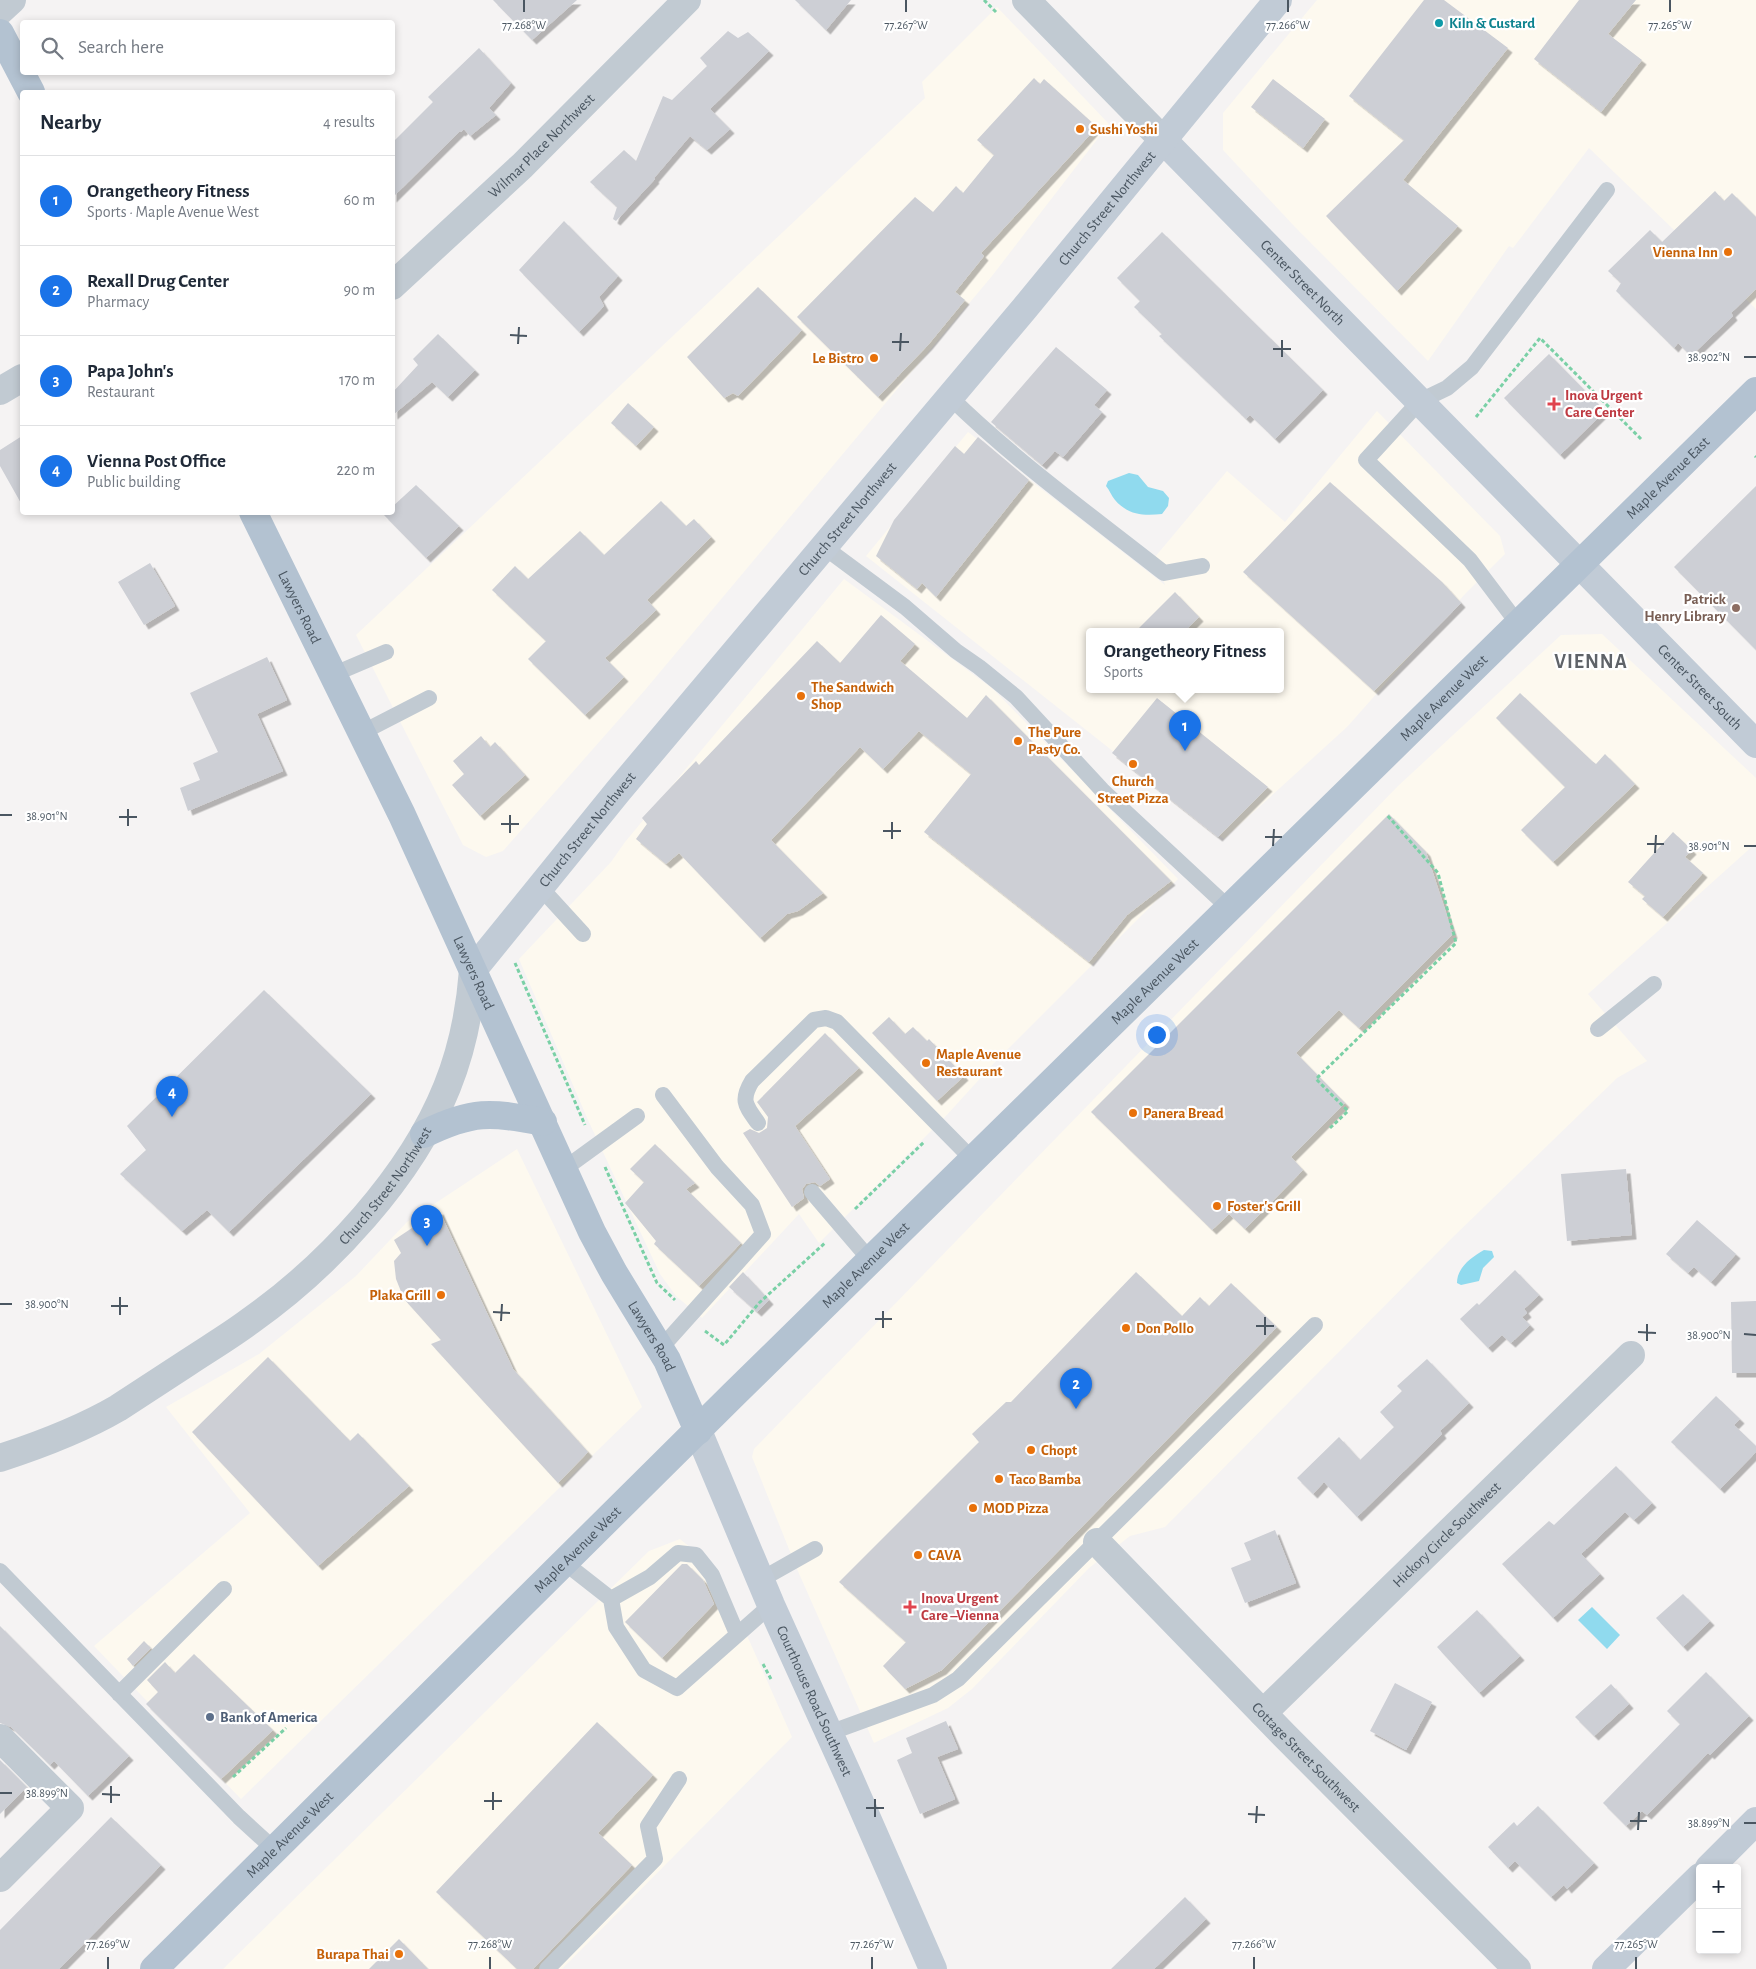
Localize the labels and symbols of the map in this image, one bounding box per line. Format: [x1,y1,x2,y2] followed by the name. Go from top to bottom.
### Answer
[1449,16,1535,31] place label: Kiln & Custard
[1433,17,1445,29] marker: Kiln & Custard
[502,19,546,31] text: 77.268°W
[884,19,928,31] text: 77.267°W
[1266,19,1310,31] text: 77.266°W
[1648,19,1692,31] text: 77.265°W
[486,91,598,201] street label: Wilmar Place Northwest
[1090,122,1158,137] place label: Sushi Yoshi
[1074,123,1086,135] marker: Sushi Yoshi
[1056,148,1159,269] street label: Church Street Northwest
[1257,237,1348,329] street label: Center Street North
[1653,245,1718,260] place label: Vienna Inn
[1722,246,1734,258] marker: Vienna Inn
[812,351,864,366] place label: Le Bistro
[1688,351,1730,363] text: 38.902°N
[868,352,880,364] marker: Le Bistro
[1565,388,1642,420] place label: Inova Urgent Care Center
[1547,397,1561,411] marker: Inova Urgent Care Center
[1624,434,1713,522] street label: Maple Avenue East
[796,459,900,579] street label: Church Street Northwest
[275,569,324,646] street label: Lawyers Road
[1644,592,1727,624] place label: Patrick Henry Library
[1730,602,1742,614] marker: Patrick Henry Library
[1655,642,1745,733] street label: Center Street South
[1397,652,1491,744] street label: Maple Avenue West
[1554,652,1628,672] district label: VIENNA
[811,680,894,712] place label: The Sandwich Shop
[795,690,807,702] marker: The Sandwich Shop
[1169,710,1201,751] pin: 1
[1028,725,1081,757] place label: The Pure Pasty Co.
[1012,735,1024,747] marker: The Pure Pasty Co.
[1127,758,1139,770] marker: Church Street Pizza
[536,769,639,890] street label: Church Street Northwest
[1097,774,1169,806] place label: Church Street Pizza
[26,810,68,822] text: 38.901°N
[1688,840,1730,852] text: 38.901°N
[450,934,497,1012] street label: Lawyers Road
[1108,936,1202,1027] street label: Maple Avenue West
[1144,1022,1170,1048] your location
[936,1047,1021,1079] place label: Maple Avenue Restaurant
[920,1057,932,1069] marker: Maple Avenue Restaurant
[156,1076,188,1117] pin: 4
[1143,1106,1224,1121] place label: Panera Bread
[1127,1107,1139,1119] marker: Panera Bread
[336,1124,435,1248] street label: Church Street Northwest
[1227,1199,1301,1214] place label: Foster's Grill
[1211,1200,1223,1212] marker: Foster's Grill
[411,1205,443,1246] pin: 3
[819,1219,913,1311] street label: Maple Avenue West
[369,1288,431,1303] place label: Plaka Grill
[435,1289,447,1301] marker: Plaka Grill
[25,1298,69,1310] text: 38.900°N
[625,1298,678,1374] street label: Lawyers Road
[1136,1321,1194,1336] place label: Don Pollo
[1120,1322,1132,1334] marker: Don Pollo
[1687,1329,1731,1341] text: 38.900°N
[1060,1368,1092,1409] pin: 2
[1041,1443,1077,1458] place label: Chopt
[1025,1444,1037,1456] marker: Chopt
[1009,1472,1081,1487] place label: Taco Bamba
[993,1473,1005,1485] marker: Taco Bamba
[1390,1479,1504,1590] street label: Hickory Circle Southwest
[983,1501,1049,1516] place label: MOD Pizza
[967,1502,979,1514] marker: MOD Pizza
[531,1504,624,1596] street label: Maple Avenue West
[928,1548,962,1563] place label: CAVA
[912,1549,924,1561] marker: CAVA
[921,1591,999,1623] place label: Inova Urgent Care –Vienna
[903,1600,917,1614] marker: Inova Urgent Care –Vienna
[773,1624,855,1779] street label: Courthouse Road Southwest
[1249,1700,1363,1815] street label: Cottage Street Southwest
[220,1710,318,1725] place label: Bank of America
[204,1711,216,1723] marker: Bank of America
[26,1787,68,1799] text: 38.899°N
[244,1789,336,1881] street label: Maple Avenue West
[1688,1817,1730,1829] text: 38.899°N
[86,1938,130,1950] text: 77.269°W
[468,1938,512,1950] text: 77.268°W
[850,1938,894,1950] text: 77.267°W
[1232,1938,1276,1950] text: 77.266°W
[1614,1938,1658,1950] text: 77.265°W
[316,1947,389,1962] place label: Burapa Thai
[393,1948,405,1960] marker: Burapa Thai

